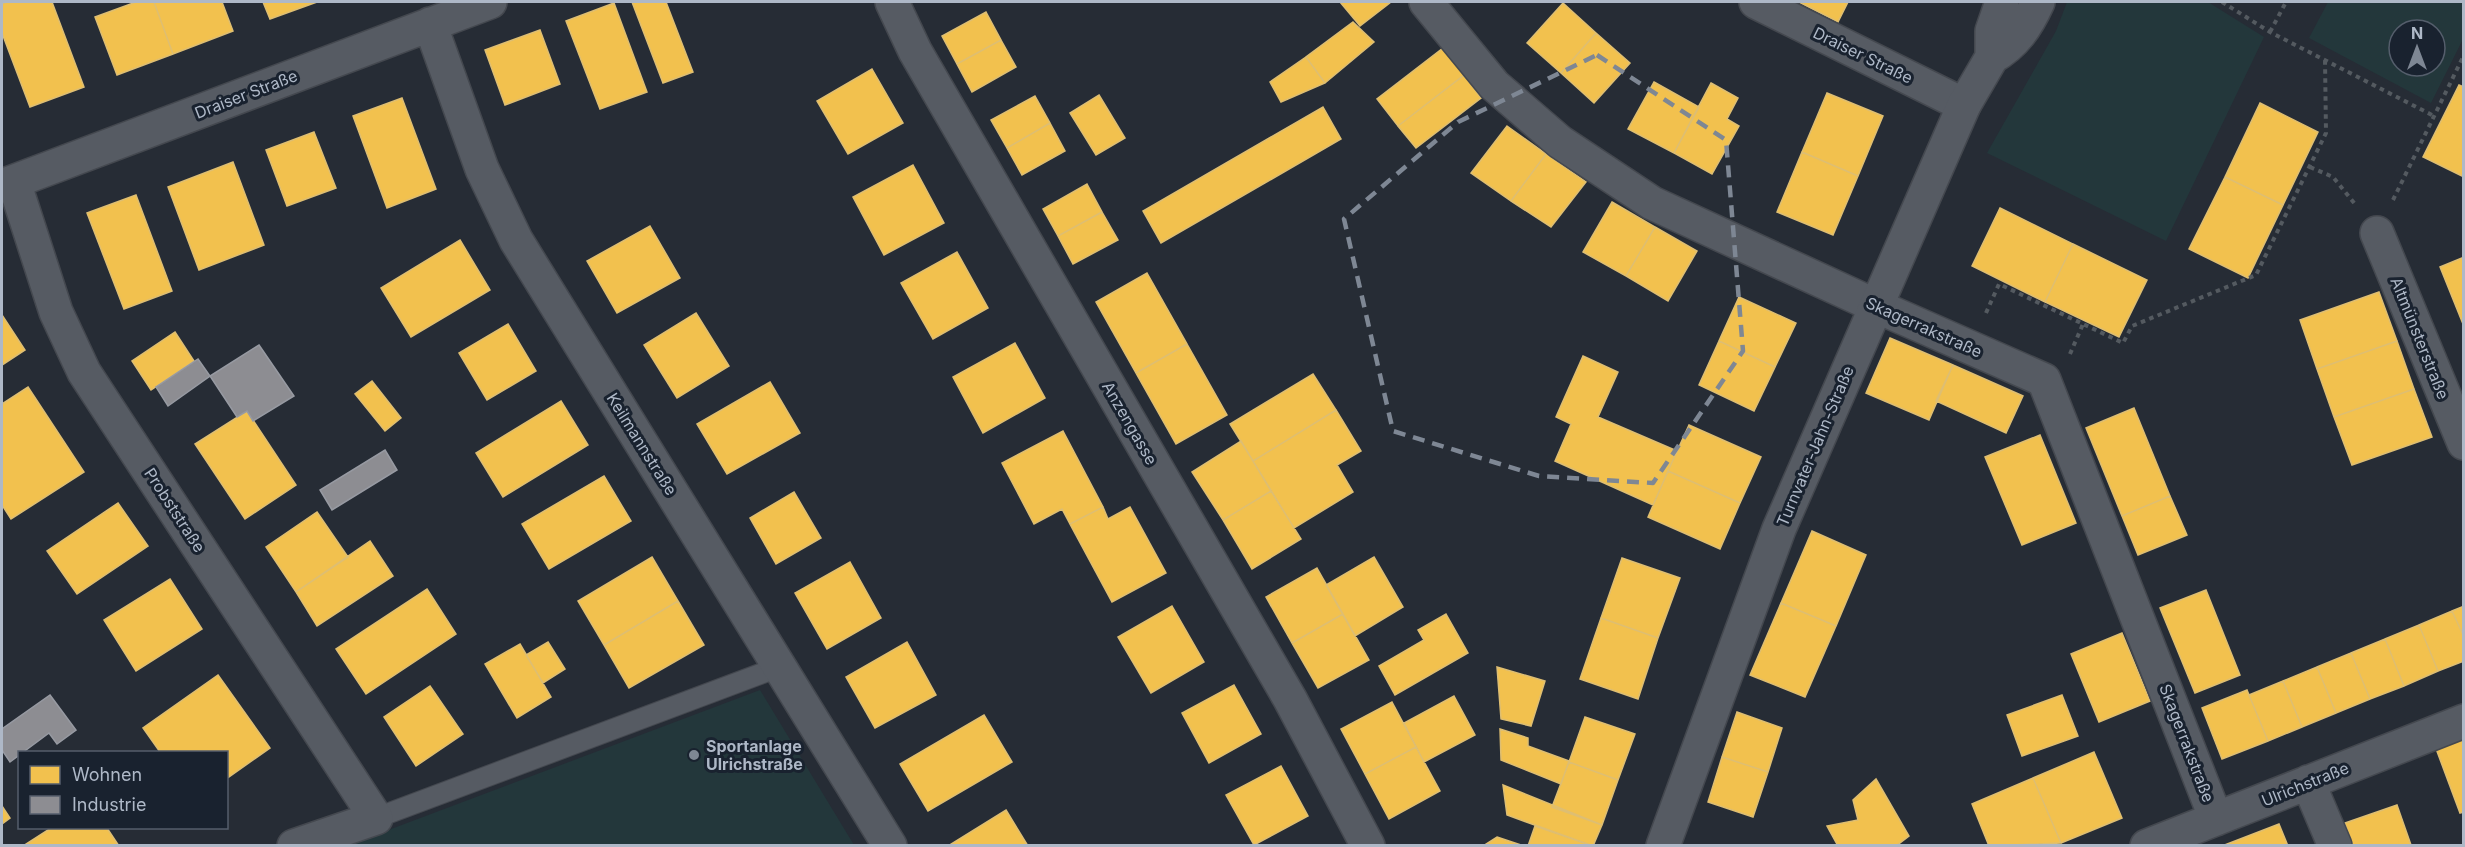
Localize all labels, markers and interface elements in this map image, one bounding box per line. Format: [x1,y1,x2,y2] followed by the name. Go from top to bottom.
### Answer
[2387,18,2447,78] north arrow
[1810,22,1916,88] street label: Draiser Straße
[2411,23,2423,43] text: N
[192,65,300,123] street label: Draiser Straße
[2386,274,2454,402] street label: Altmünsterstraße
[1863,292,1985,362] street label: Skagerrakstraße
[1772,363,1858,529] street label: Turnvater-Jahn-Straße
[1098,378,1162,468] street label: Anzengasse
[603,389,681,499] street label: Keilmannstraße
[140,464,210,556] street label: Probststraße
[2155,681,2219,805] street label: Skagerrakstraße
[706,736,803,774] place label: Sportanlage Ulrichstraße
[687,748,701,762] marker: Sportanlage Ulrichstraße
[18,751,228,829] legend
[2258,757,2352,811] street label: Ulrichstraße
[72,764,142,785] text: Wohnen
[72,794,146,815] text: Industrie

